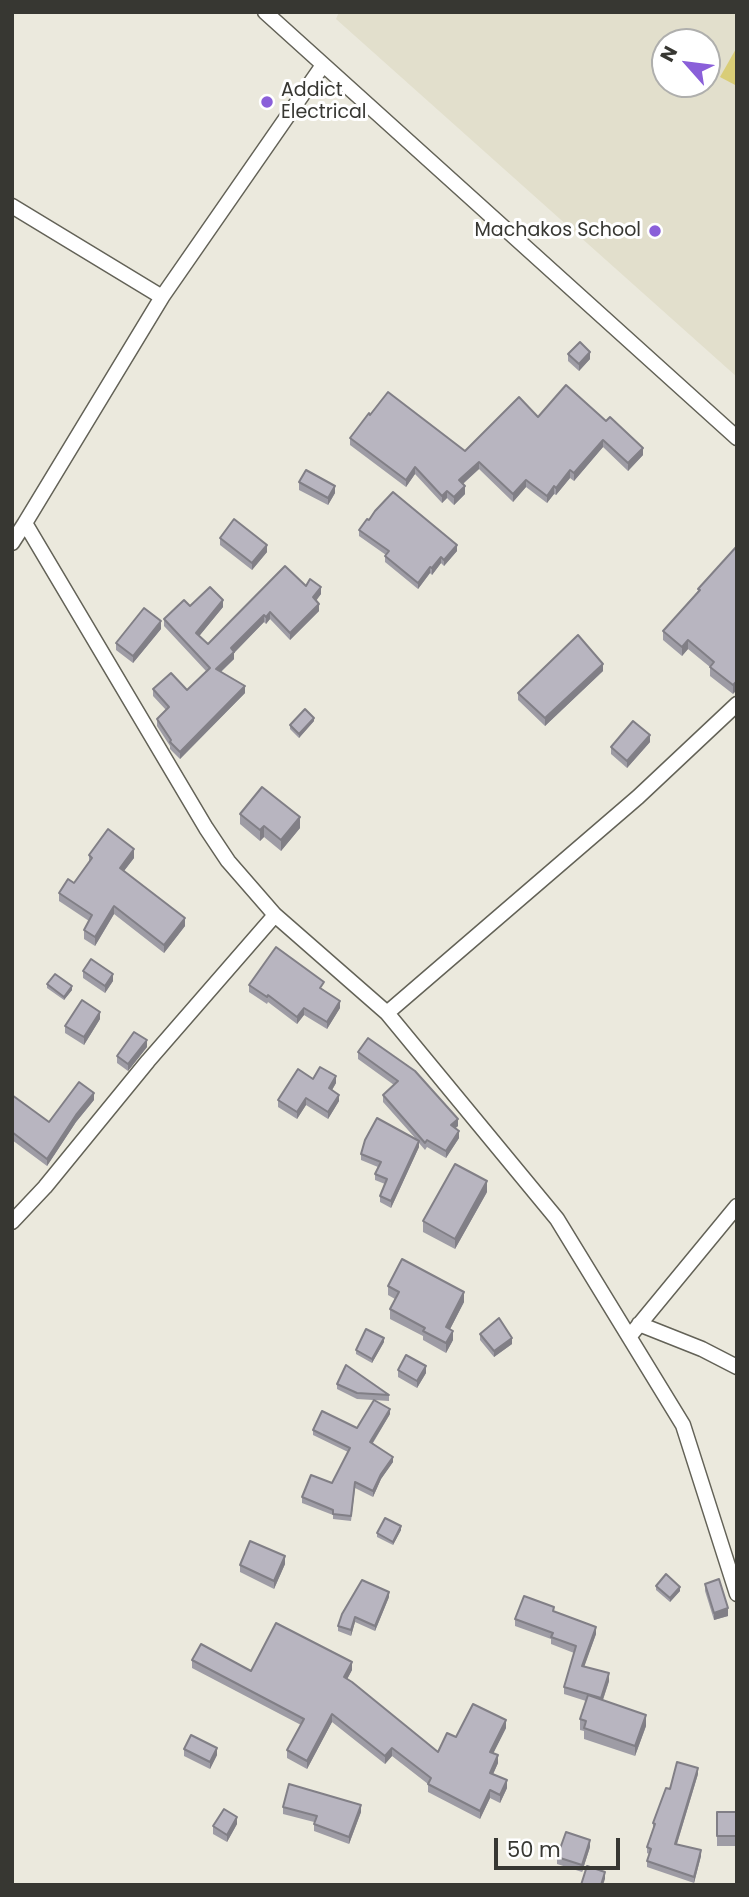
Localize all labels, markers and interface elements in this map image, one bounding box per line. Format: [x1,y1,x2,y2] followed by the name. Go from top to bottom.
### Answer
[651,28,721,98] north arrow
[654,41,684,67] text: N
[281,80,366,124] place label: Addict Electrical
[259,94,275,110] marker: Addict Electrical
[474,220,641,242] place label: Machakos School
[647,223,663,239] marker: Machakos School
[497,1824,623,1868] scale bar
[507,1835,561,1864] text: 50 m

